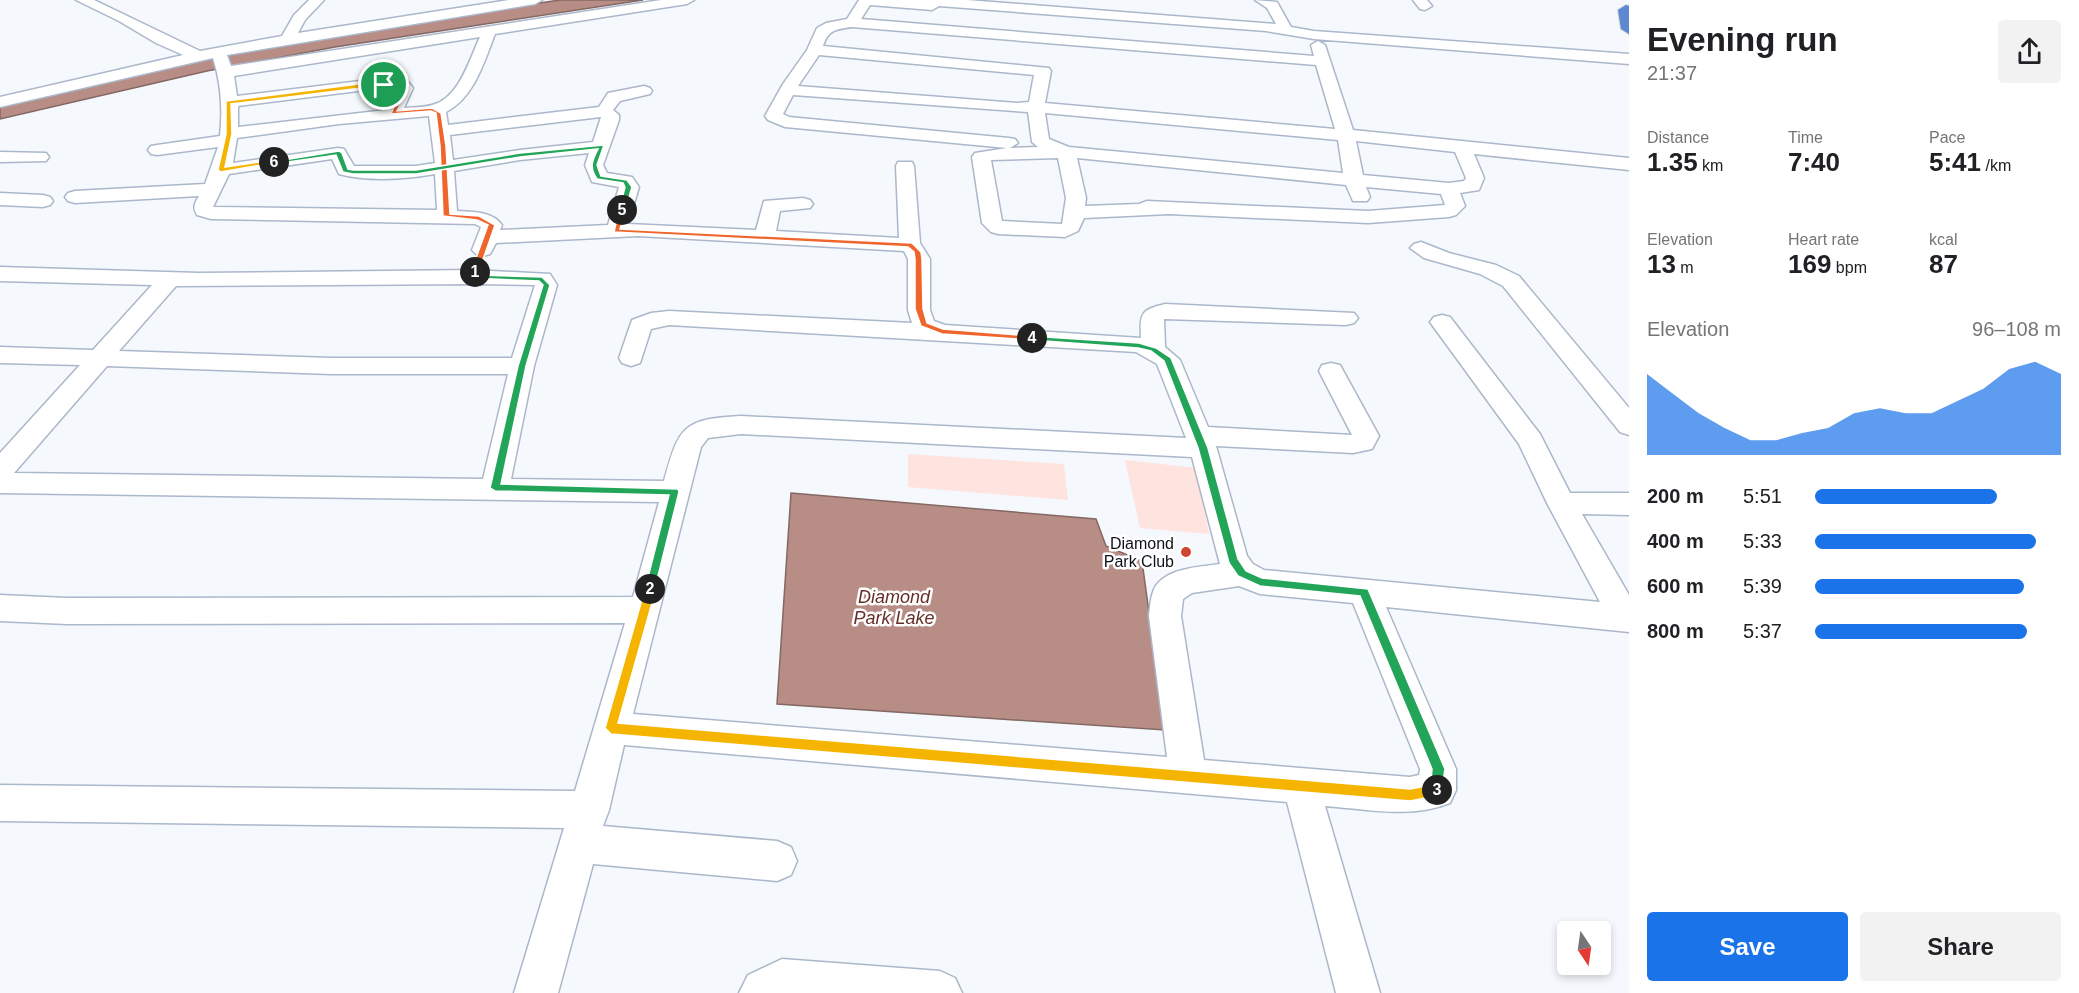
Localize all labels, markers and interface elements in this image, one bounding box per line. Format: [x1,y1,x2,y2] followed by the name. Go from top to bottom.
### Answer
[1998,20,2061,83] button: share
[1647,21,1838,58] text: Evening run
[358,59,409,110] pin
[1647,62,1697,84] text: 21:37
[367,68,400,101] icon: arrive
[1647,129,1709,146] text: Distance
[1788,129,1823,146] text: Time
[1929,129,1965,146] text: Pace
[259,147,289,177] pin: 6
[1647,147,1698,177] text: 1.35
[1788,147,1840,177] text: 7:40
[1929,147,1981,177] text: 5:41
[270,153,278,170] text: 6
[1698,157,1723,174] text: km
[1981,157,2011,174] text: /km
[607,195,637,225] pin: 5
[618,201,626,218] text: 5
[1647,231,1713,248] text: Elevation
[1788,231,1859,248] text: Heart rate
[1929,231,1957,248] text: kcal
[1647,249,1676,279] text: 13
[1788,249,1831,279] text: 169
[1929,249,1958,279] text: 87
[460,257,490,287] pin: 1
[1676,259,1694,276] text: m
[1831,259,1867,276] text: bpm
[471,263,479,280] text: 1
[1647,318,1729,340] text: Elevation
[1972,318,2061,340] text: 96–108 m
[1017,323,1047,353] pin: 4
[1028,329,1036,346] text: 4
[1647,485,1704,507] text: 200 m
[1743,485,1782,507] text: 5:51
[1647,530,1704,552] text: 400 m
[1743,530,1782,552] text: 5:33
[1104,535,1174,570] place label: Diamond Park Club
[1179,545,1193,559] marker: Diamond Park Club
[635,574,665,604] pin: 2
[1647,575,1704,597] text: 600 m
[1743,575,1782,597] text: 5:39
[646,580,654,597] text: 2
[853,587,935,628] water label: Diamond Park Lake
[1647,620,1704,642] text: 800 m
[1743,620,1782,642] text: 5:37
[1422,775,1452,805] pin: 3
[1433,781,1441,798] text: 3
[1647,912,1848,981] button: Save
[1860,912,2061,981] button: Share
[1557,921,1611,975] north arrow
[1557,921,1611,975] map controls

